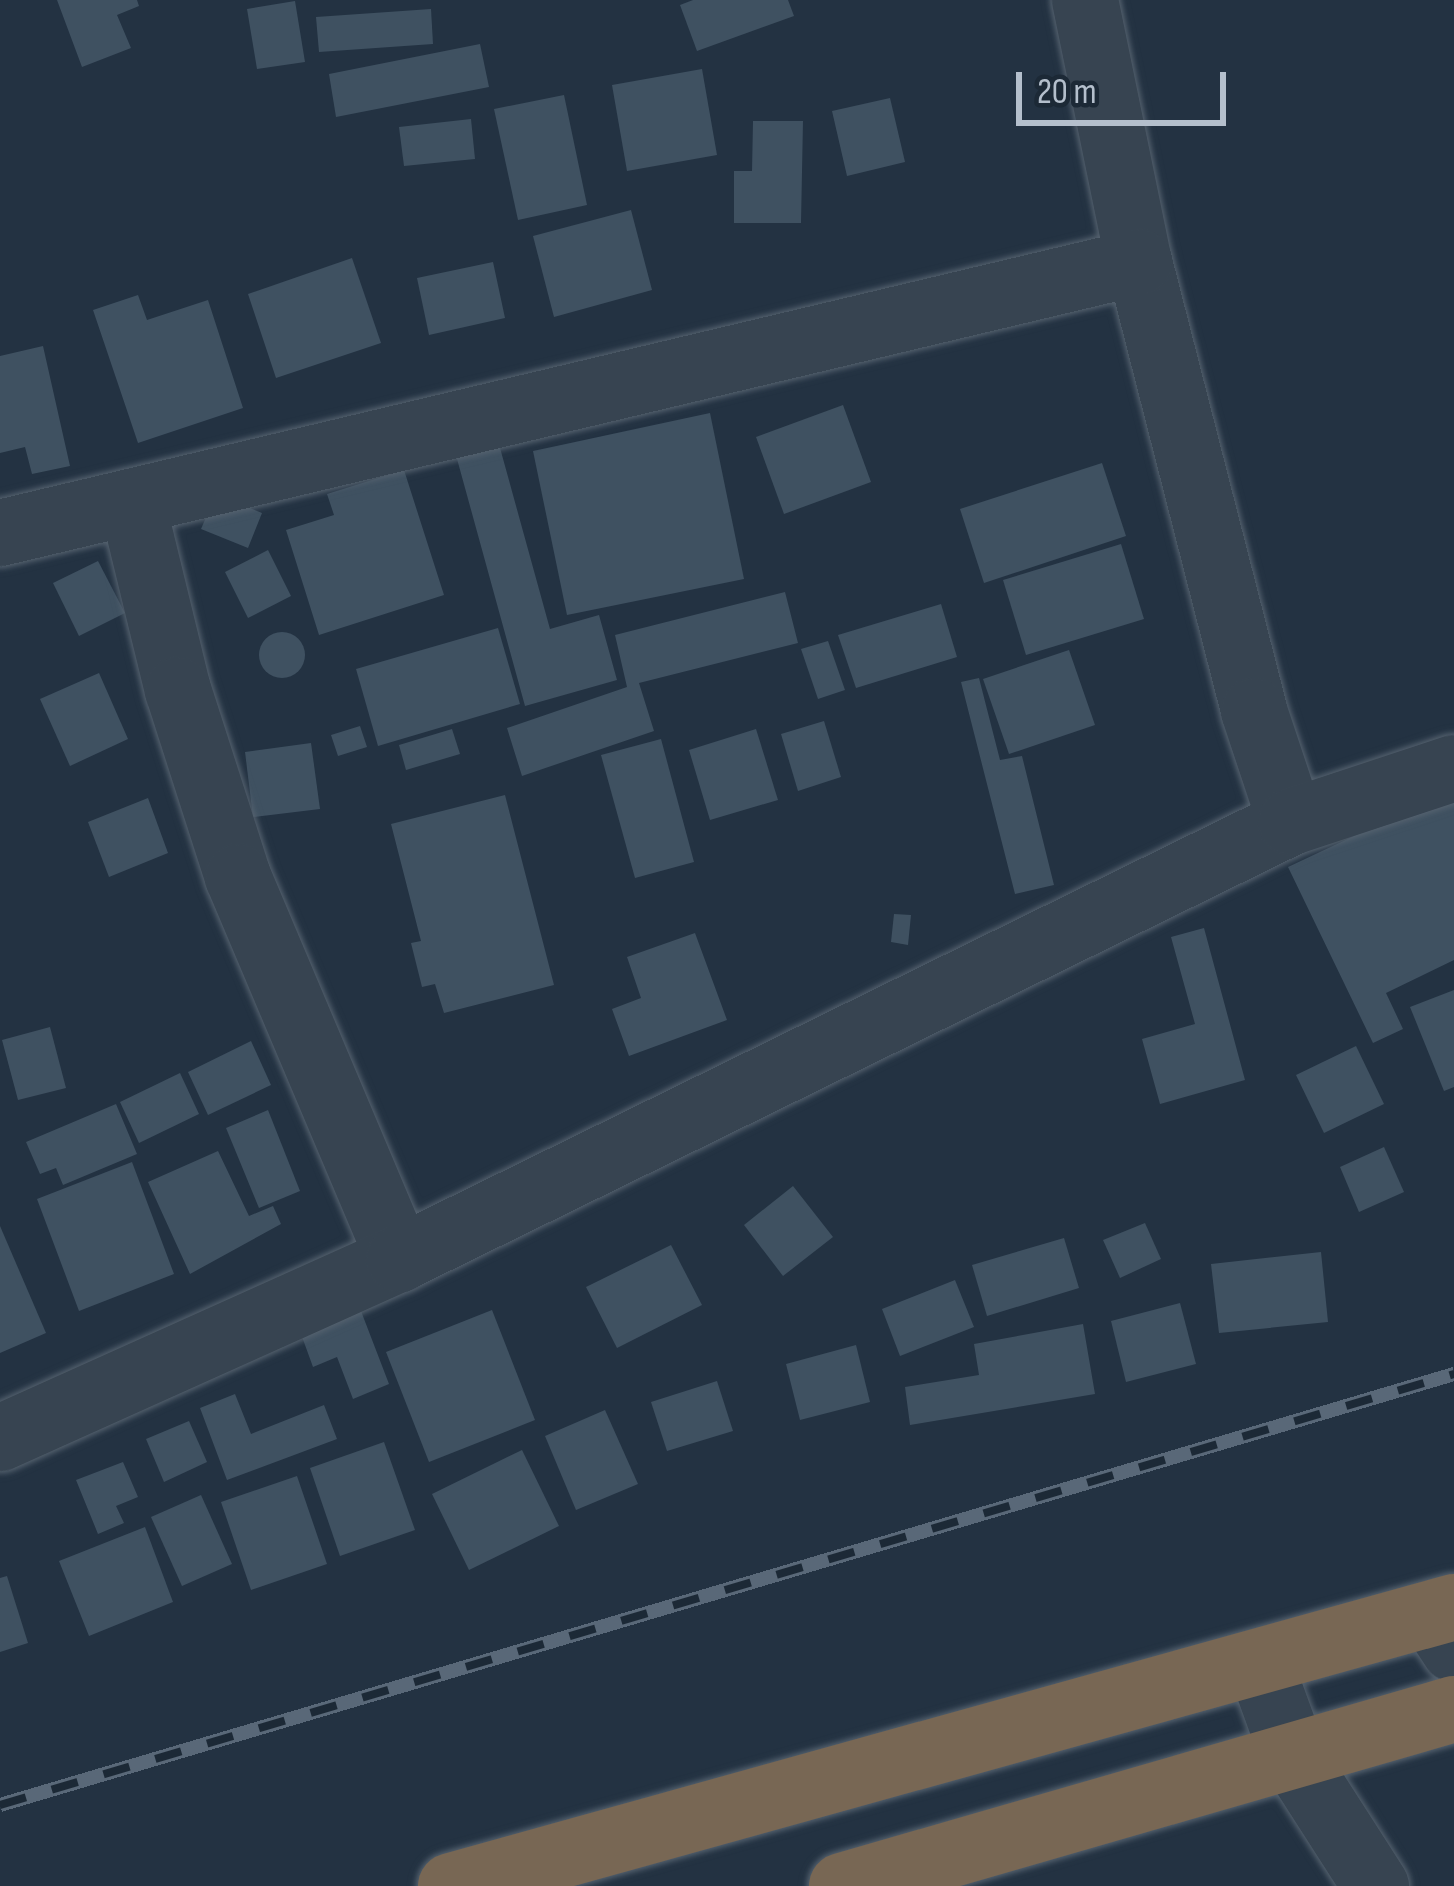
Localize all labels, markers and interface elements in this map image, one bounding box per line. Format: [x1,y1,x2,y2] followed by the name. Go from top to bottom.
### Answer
[1022,48,1232,122] scale bar
[1037,71,1097,114] text: 20 m

